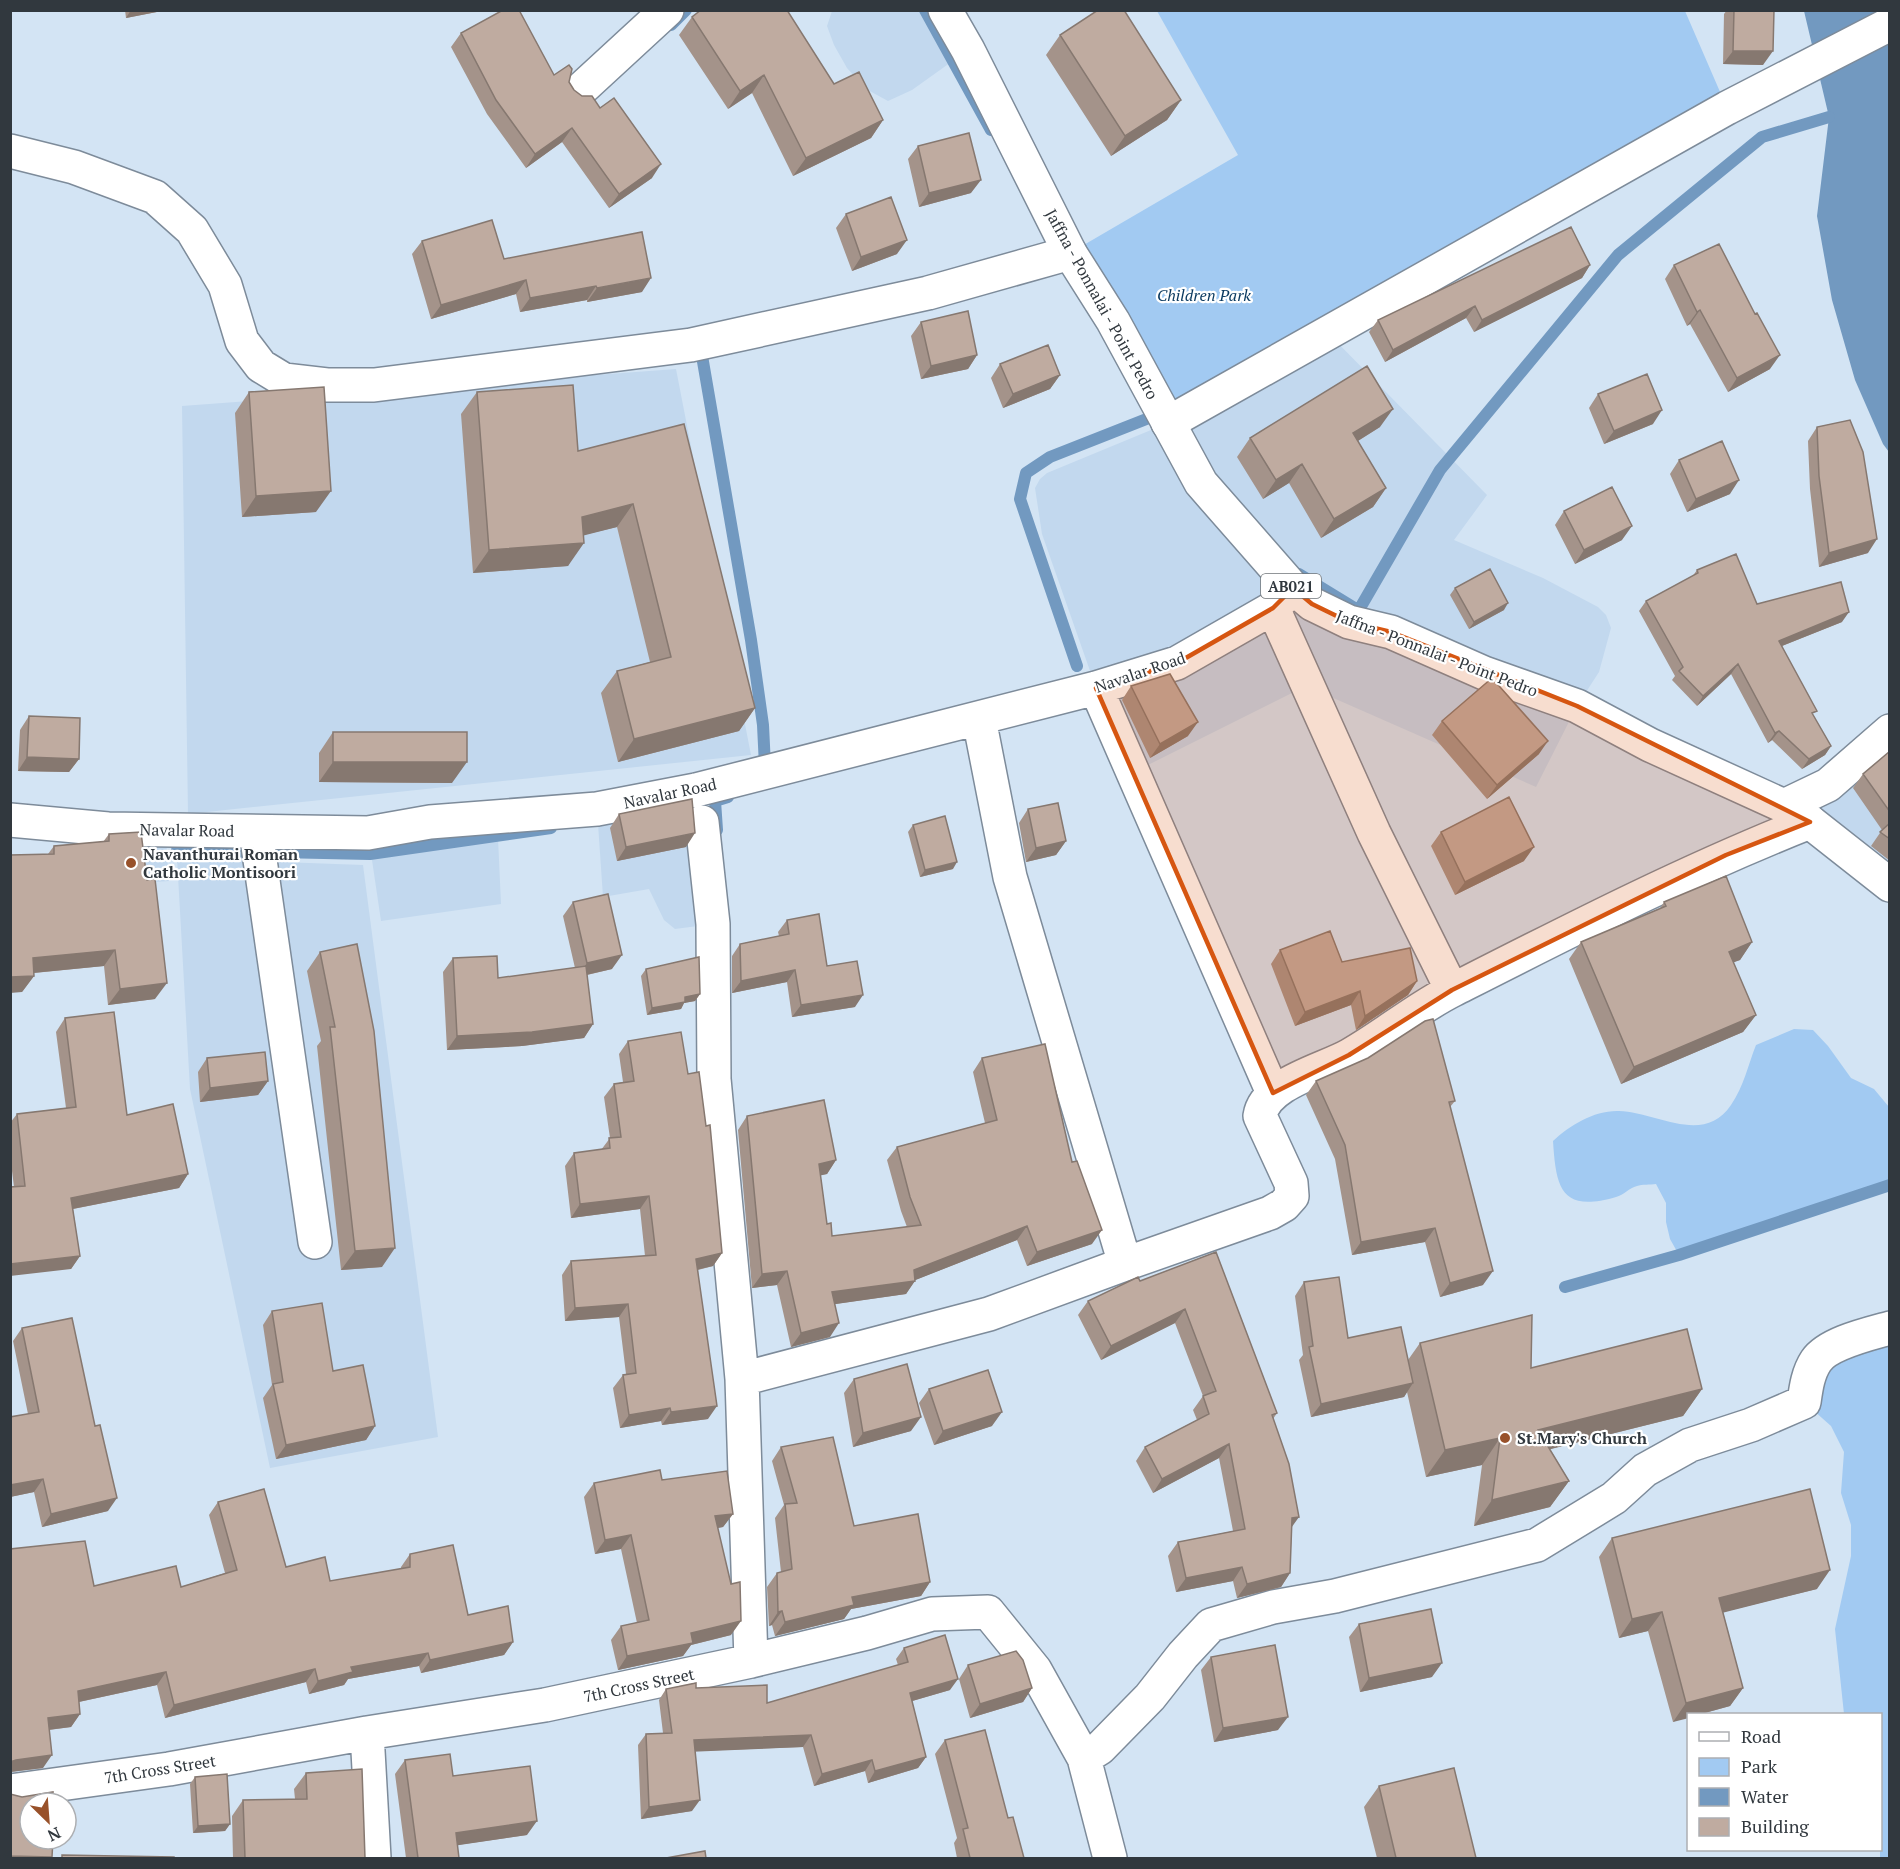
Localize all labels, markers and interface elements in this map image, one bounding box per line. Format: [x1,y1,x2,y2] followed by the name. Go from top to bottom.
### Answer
[1040,205,1164,403] street label: Jaffna - Ponnalai - Point Pedro
[1157,284,1251,306] park label: Children Park
[1261,574,1321,598] road number: AB021
[1333,604,1541,702] street label: Jaffna - Ponnalai - Point Pedro
[1092,646,1188,698] street label: Navalar Road
[621,772,719,814] street label: Navalar Road
[140,818,235,842] street label: Navalar Road
[143,843,299,883] place label: Navanthurai Roman Catholic Montisoori
[124,856,138,870] marker: Navanthurai Roman Catholic Montisoori
[1517,1427,1648,1449] place label: St.Mary's Church
[1498,1431,1512,1445] marker: St.Mary's Church
[582,1663,697,1707] street label: 7th Cross Street
[1687,1713,1882,1851] legend
[1741,1724,1781,1748] text: Road
[103,1749,217,1789] street label: 7th Cross Street
[1741,1754,1778,1778] text: Park
[1741,1784,1788,1808] text: Water
[18,1791,78,1851] north arrow
[1741,1814,1809,1838] text: Building
[44,1822,64,1847] text: N

